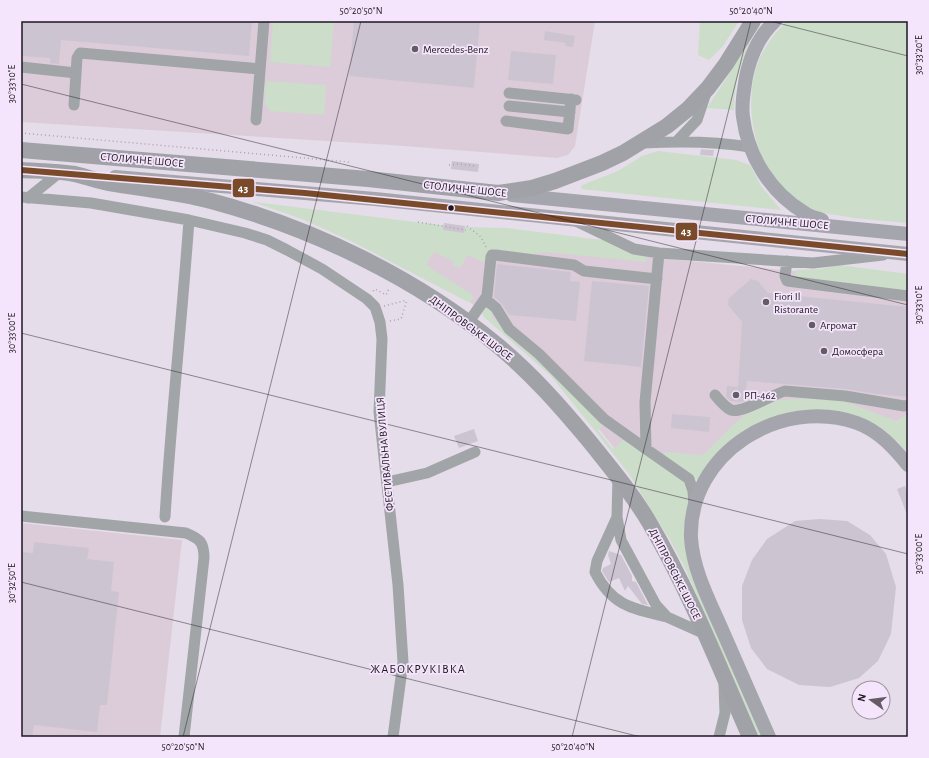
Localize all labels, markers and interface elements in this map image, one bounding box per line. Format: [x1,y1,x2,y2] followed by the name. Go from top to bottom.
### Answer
[340,6,382,16] text: 50°20'50"N
[729,6,773,16] text: 50°20'40"N
[914,35,924,75] text: 30°33'20"E
[410,44,420,54] marker: Mercedes-Benz
[423,44,489,55] place label: Mercedes-Benz
[7,65,17,103] text: 30°33'10"E
[100,151,184,169] street label: СТОЛИЧНЕ ШОСЕ
[232,178,255,198] line badge: 43
[423,179,507,199] street label: СТОЛИЧНЕ ШОСЕ
[238,183,248,194] text: 43
[446,203,456,213] unlabelled marker
[745,213,829,231] street label: СТОЛИЧНЕ ШОСЕ
[675,222,698,241] line badge: 43
[681,226,691,237] text: 43
[914,286,924,324] text: 30°33'10"E
[774,291,818,315] place label: Fiori Il Ristorante
[428,293,515,363] street label: ДНІПРОВСЬКЕ ШОСЕ
[761,297,771,307] marker: Fiori Il Ristorante
[7,313,17,353] text: 30°33'00"E
[807,320,817,330] marker: Агромат
[820,320,857,331] place label: Агромат
[819,346,829,356] marker: Домосфера
[832,346,883,357] place label: Домосфера
[731,390,741,400] marker: РП-462
[744,390,776,401] place label: РП-462
[375,396,395,512] street label: ФЕСТИВАЛЬНА ВУЛИЦЯ
[647,527,703,621] street label: ДНІПРОВСЬКЕ ШОСЕ
[914,534,924,574] text: 30°33'00"E
[7,563,17,603] text: 30°32'50"E
[370,663,466,675] district label: ЖАБОКРУКІВКА
[851,680,891,720] north arrow
[856,693,868,703] text: N
[162,742,204,752] text: 50°20'50"N
[551,742,595,752] text: 50°20'40"N

